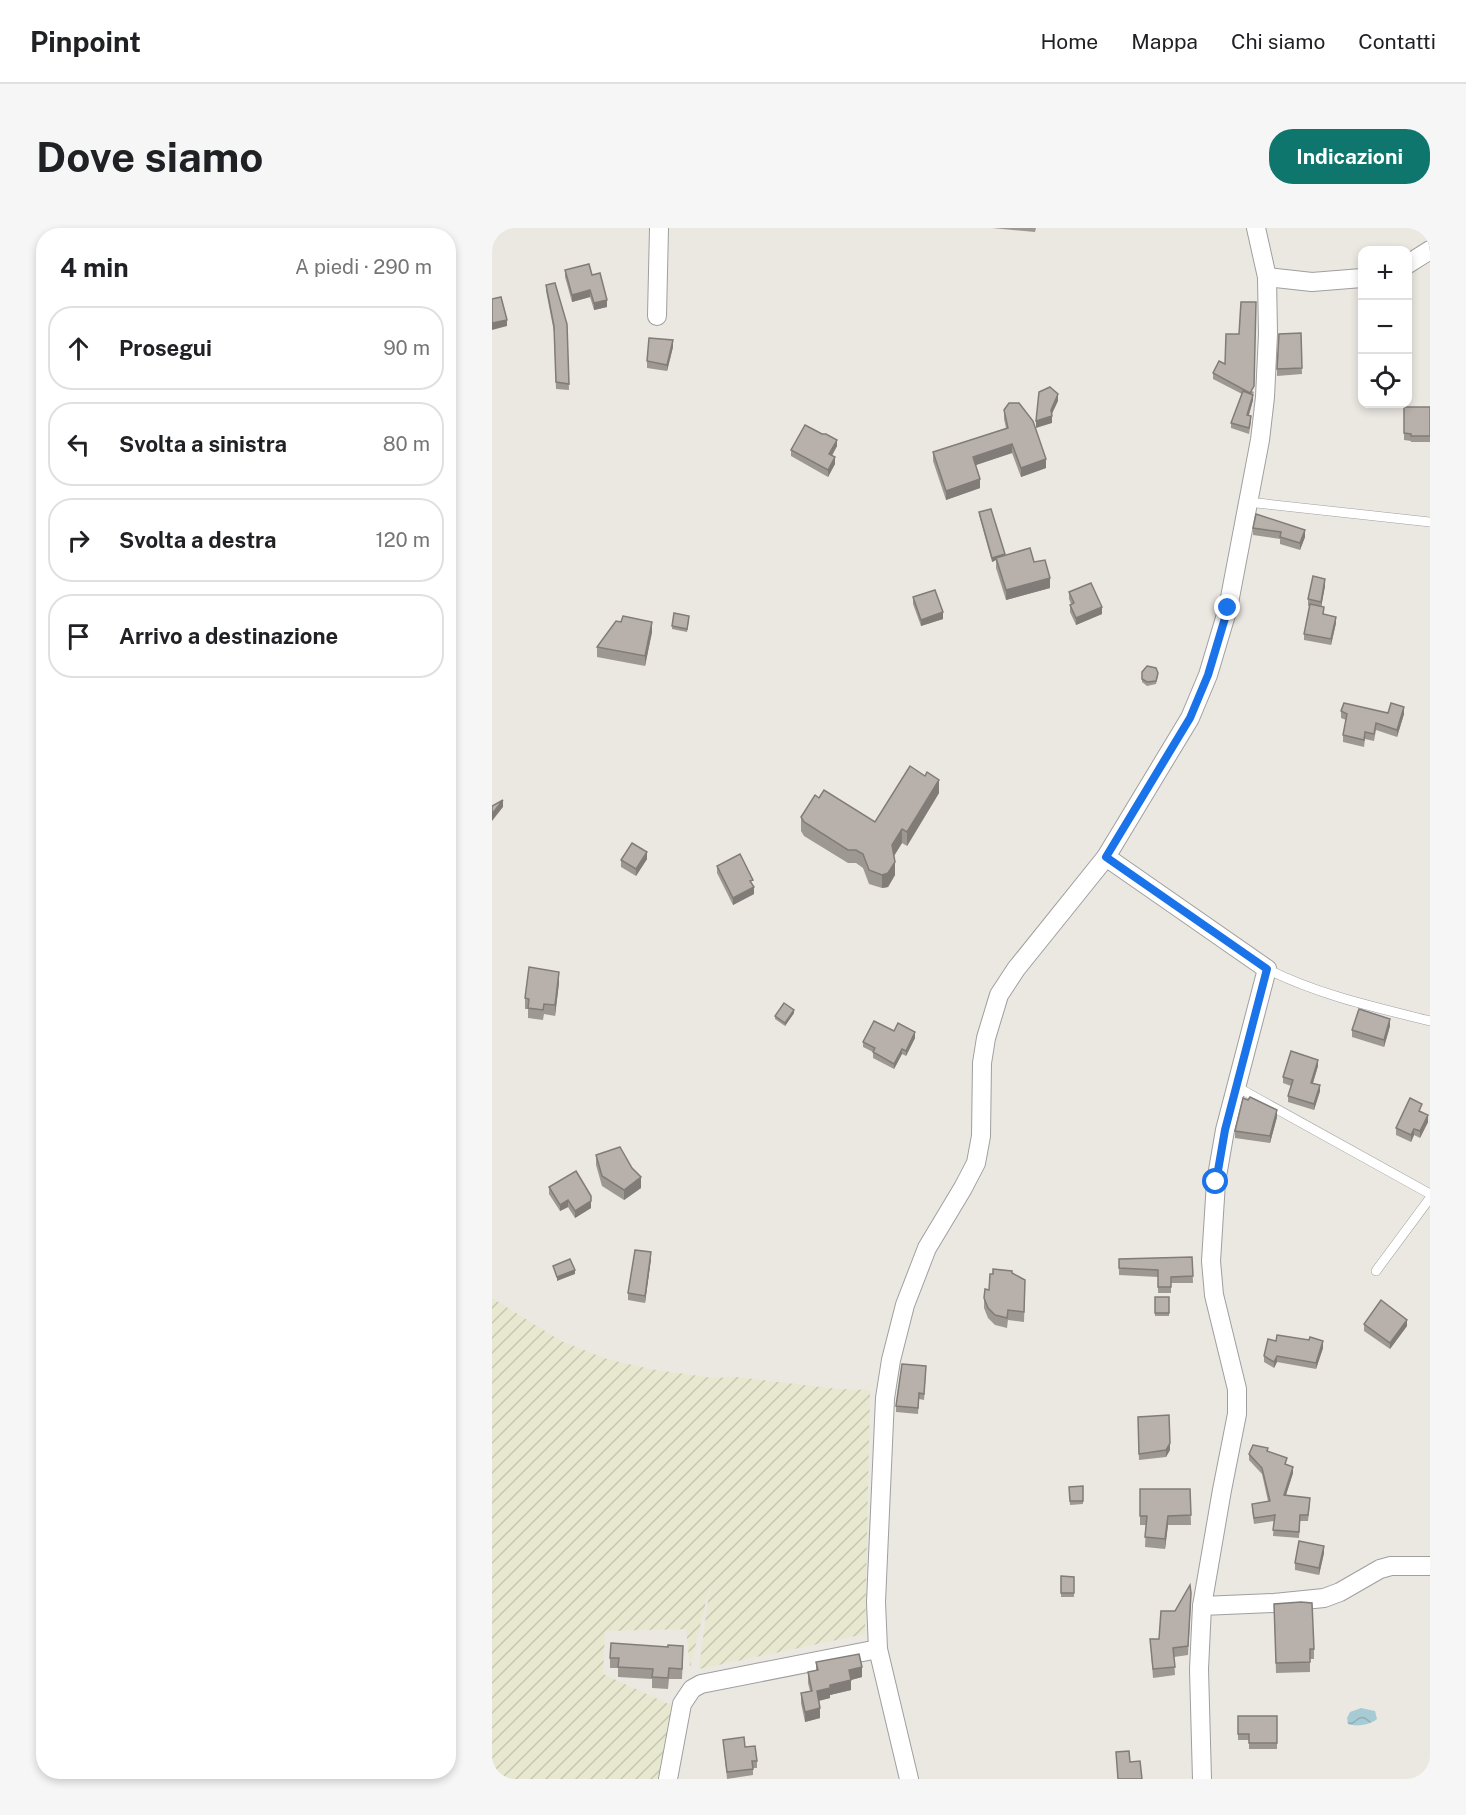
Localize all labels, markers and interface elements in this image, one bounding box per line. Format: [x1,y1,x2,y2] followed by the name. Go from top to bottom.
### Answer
[30,25,141,58] text: Pinpoint
[1040,29,1098,54] text: Home
[1131,29,1198,54] text: Mappa
[1231,29,1325,54] text: Chi siamo
[1358,29,1436,54] text: Contatti
[1269,129,1430,184] button: Indicazioni
[36,132,263,181] text: Dove siamo
[1358,246,1412,408] map controls
[1358,246,1412,300] button: +
[60,252,129,283] text: 4 min
[295,255,432,279] text: A piedi · 290 m
[1358,300,1412,354] button: −
[62,332,95,365] icon: ahead
[119,335,212,361] text: Prosegui
[383,336,430,360] text: 90 m
[1358,354,1412,408] button: locate
[62,428,95,461] icon: left
[119,431,287,457] text: Svolta a sinistra
[383,432,430,456] text: 80 m
[62,524,95,557] icon: right
[119,527,276,553] text: Svolta a destra
[376,528,430,552] text: 120 m
[1214,594,1240,620] route end
[62,620,95,653] icon: arrive
[119,623,338,649] text: Arrivo a destinazione
[1202,1168,1228,1194] route start

